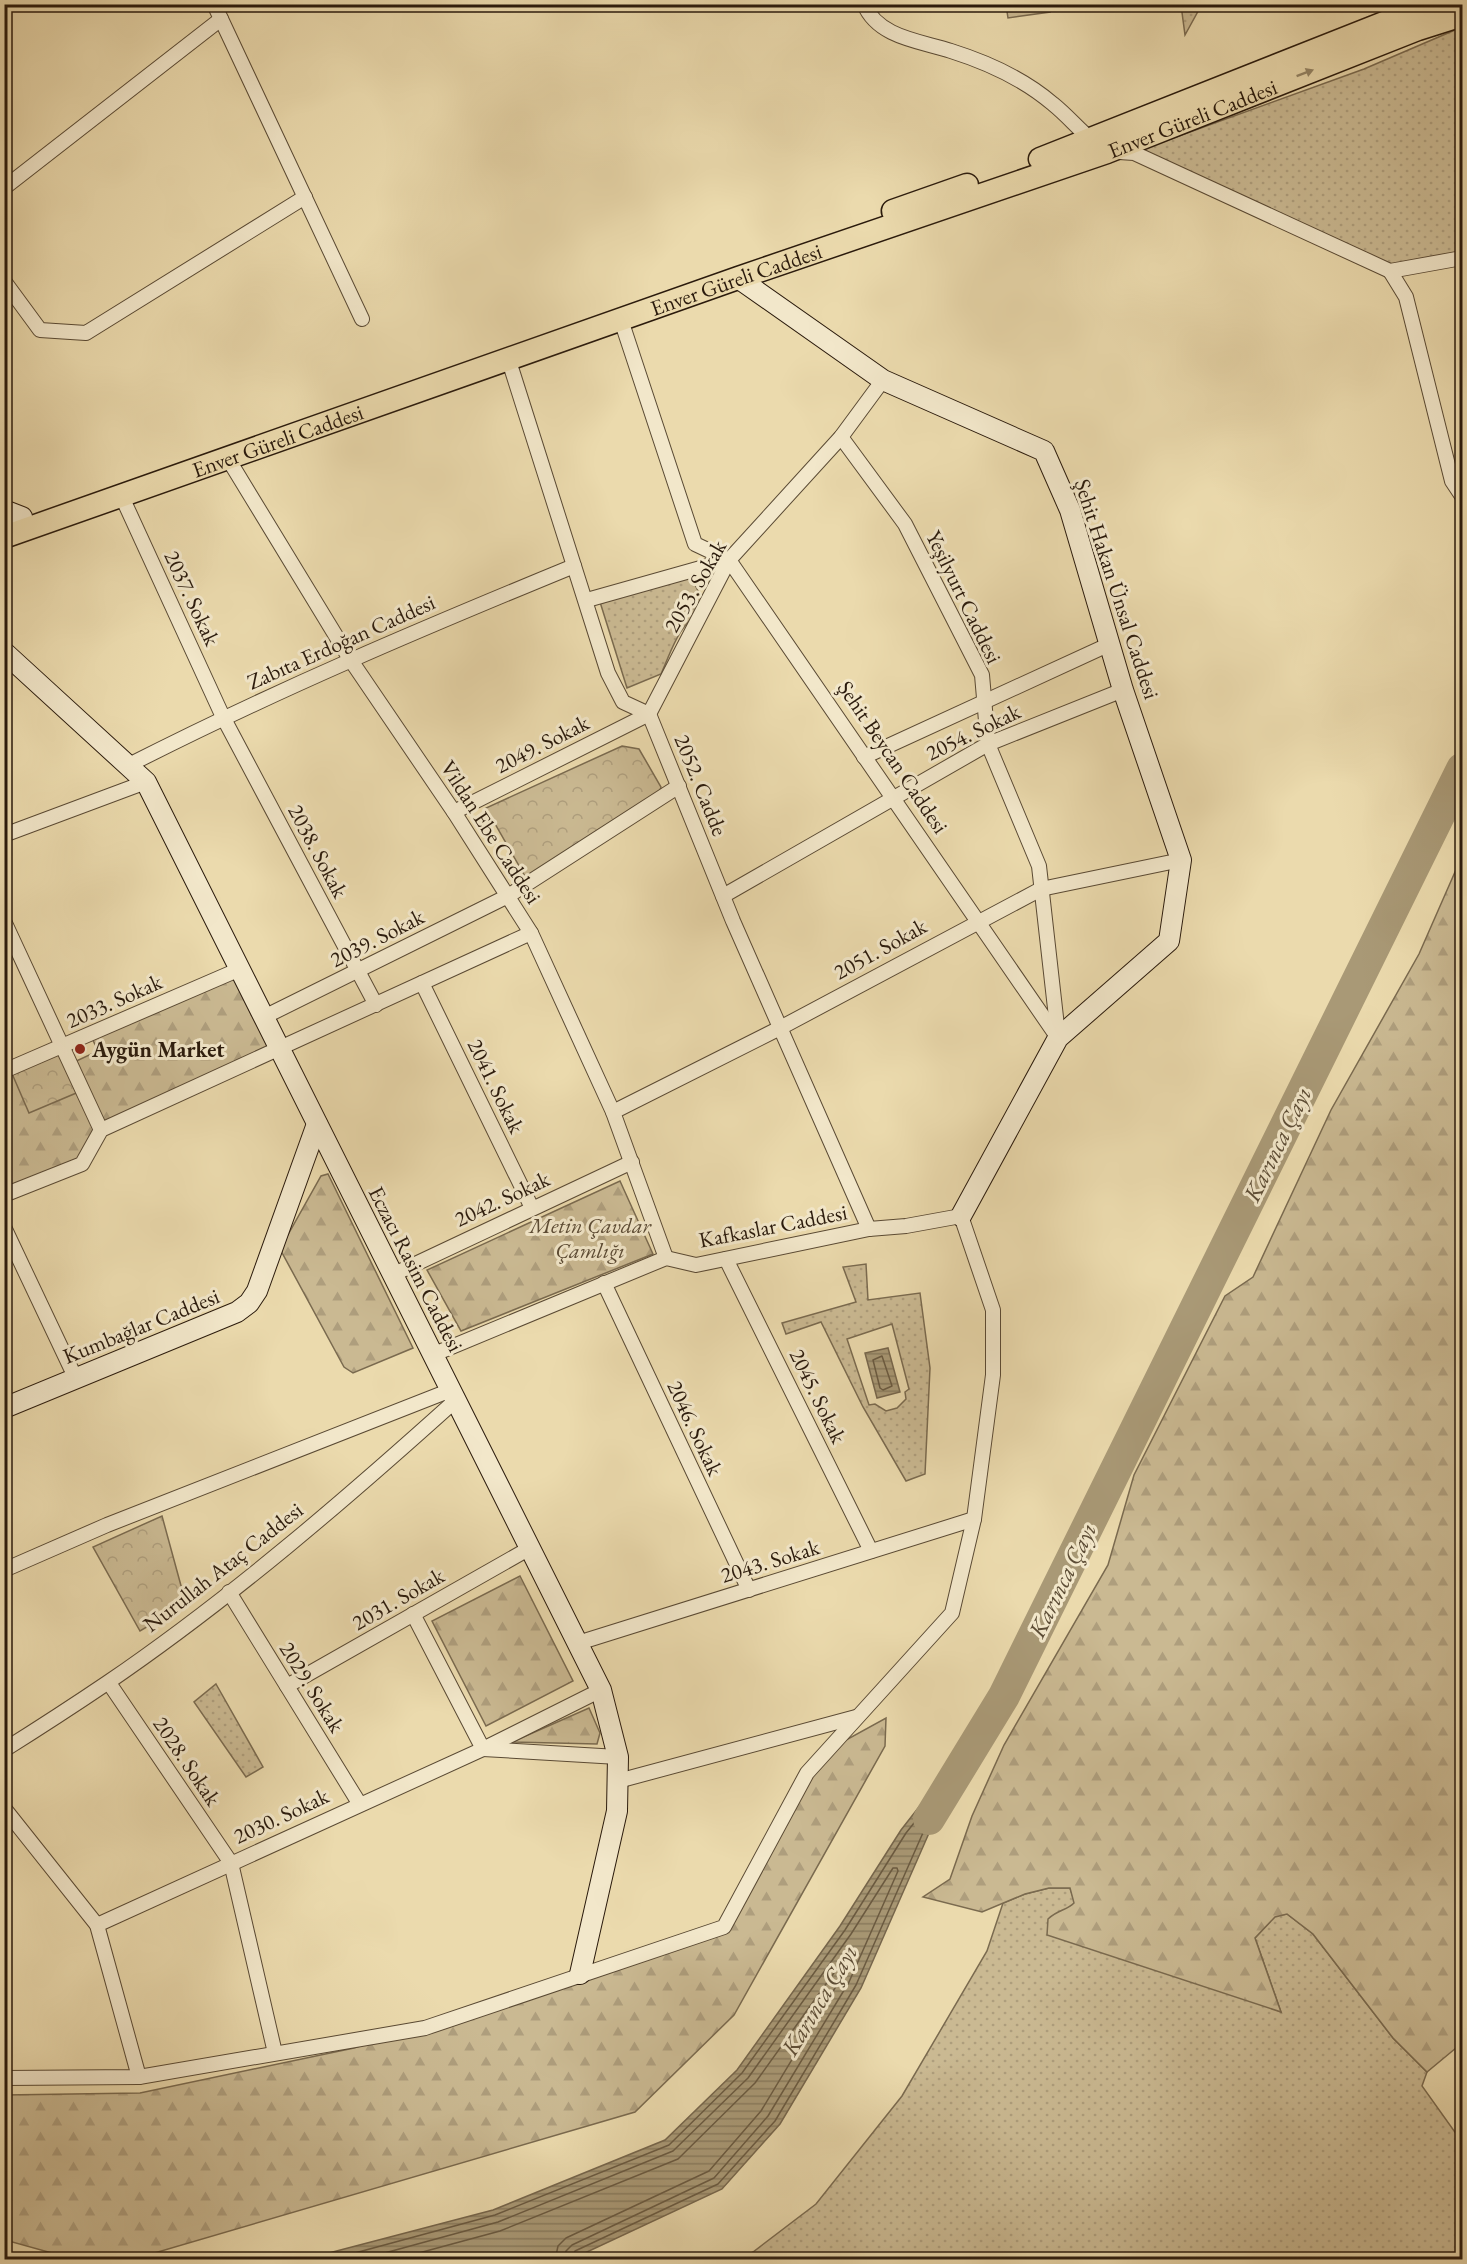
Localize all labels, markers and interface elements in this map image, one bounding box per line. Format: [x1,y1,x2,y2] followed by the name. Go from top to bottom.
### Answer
[1296,68,1314,77] one-way arrow
[1104,72,1281,165] street label: Enver Güreli Caddesi
[646,236,825,322] street label: Enver Güreli Caddesi
[188,397,367,484] street label: Enver Güreli Caddesi
[1068,475,1166,703] street label: Şehit Hakan Ünsal Caddesi
[919,526,1009,668] street label: Yeşilyurt Caddesi
[657,534,733,637] street label: 2053. Sokak
[157,546,227,651] street label: 2037. Sokak
[242,588,440,696] street label: Zabıta Erdoğan Caddesi
[831,675,955,839] street label: Şehit Beycan Caddesi
[921,696,1026,767] street label: 2054. Sokak
[490,708,595,780] street label: 2049. Sokak
[668,730,735,840] street label: 2052. Cadde
[434,755,548,909] street label: Vildan Ebe Caddesi
[281,799,355,903] street label: 2038. Sokak
[325,902,430,974] street label: 2039. Sokak
[828,911,932,986] street label: 2051. Sokak
[62,967,167,1035] street label: 2033. Sokak
[461,1034,532,1139] street label: 2041. Sokak
[91,1035,225,1064] place label: Aygün Market
[73,1042,87,1056] marker: Aygün Market
[1235,1082,1318,1207] water label: Karınca Çayı
[450,1164,555,1234] street label: 2042. Sokak
[362,1181,470,1357] street label: Eczacı Rasim Caddesi
[696,1197,850,1255] street label: Kafkaslar Caddesi
[527,1211,652,1265] park label: Metin Çavdar Çamlığı
[58,1281,224,1371] street label: Kumbağlar Caddesi
[783,1344,854,1449] street label: 2045. Sokak
[660,1376,730,1481] street label: 2046. Sokak
[137,1496,309,1638] street label: Nurullah Ataç Caddesi
[1020,1518,1103,1643] water label: Karınca Çayı
[717,1532,824,1590] street label: 2043. Sokak
[347,1561,450,1637] street label: 2031. Sokak
[273,1636,352,1738] street label: 2029. Sokak
[146,1711,228,1812] street label: 2028. Sokak
[229,1781,334,1851] street label: 2030. Sokak
[773,1939,864,2062] water label: Karınca Çayı

